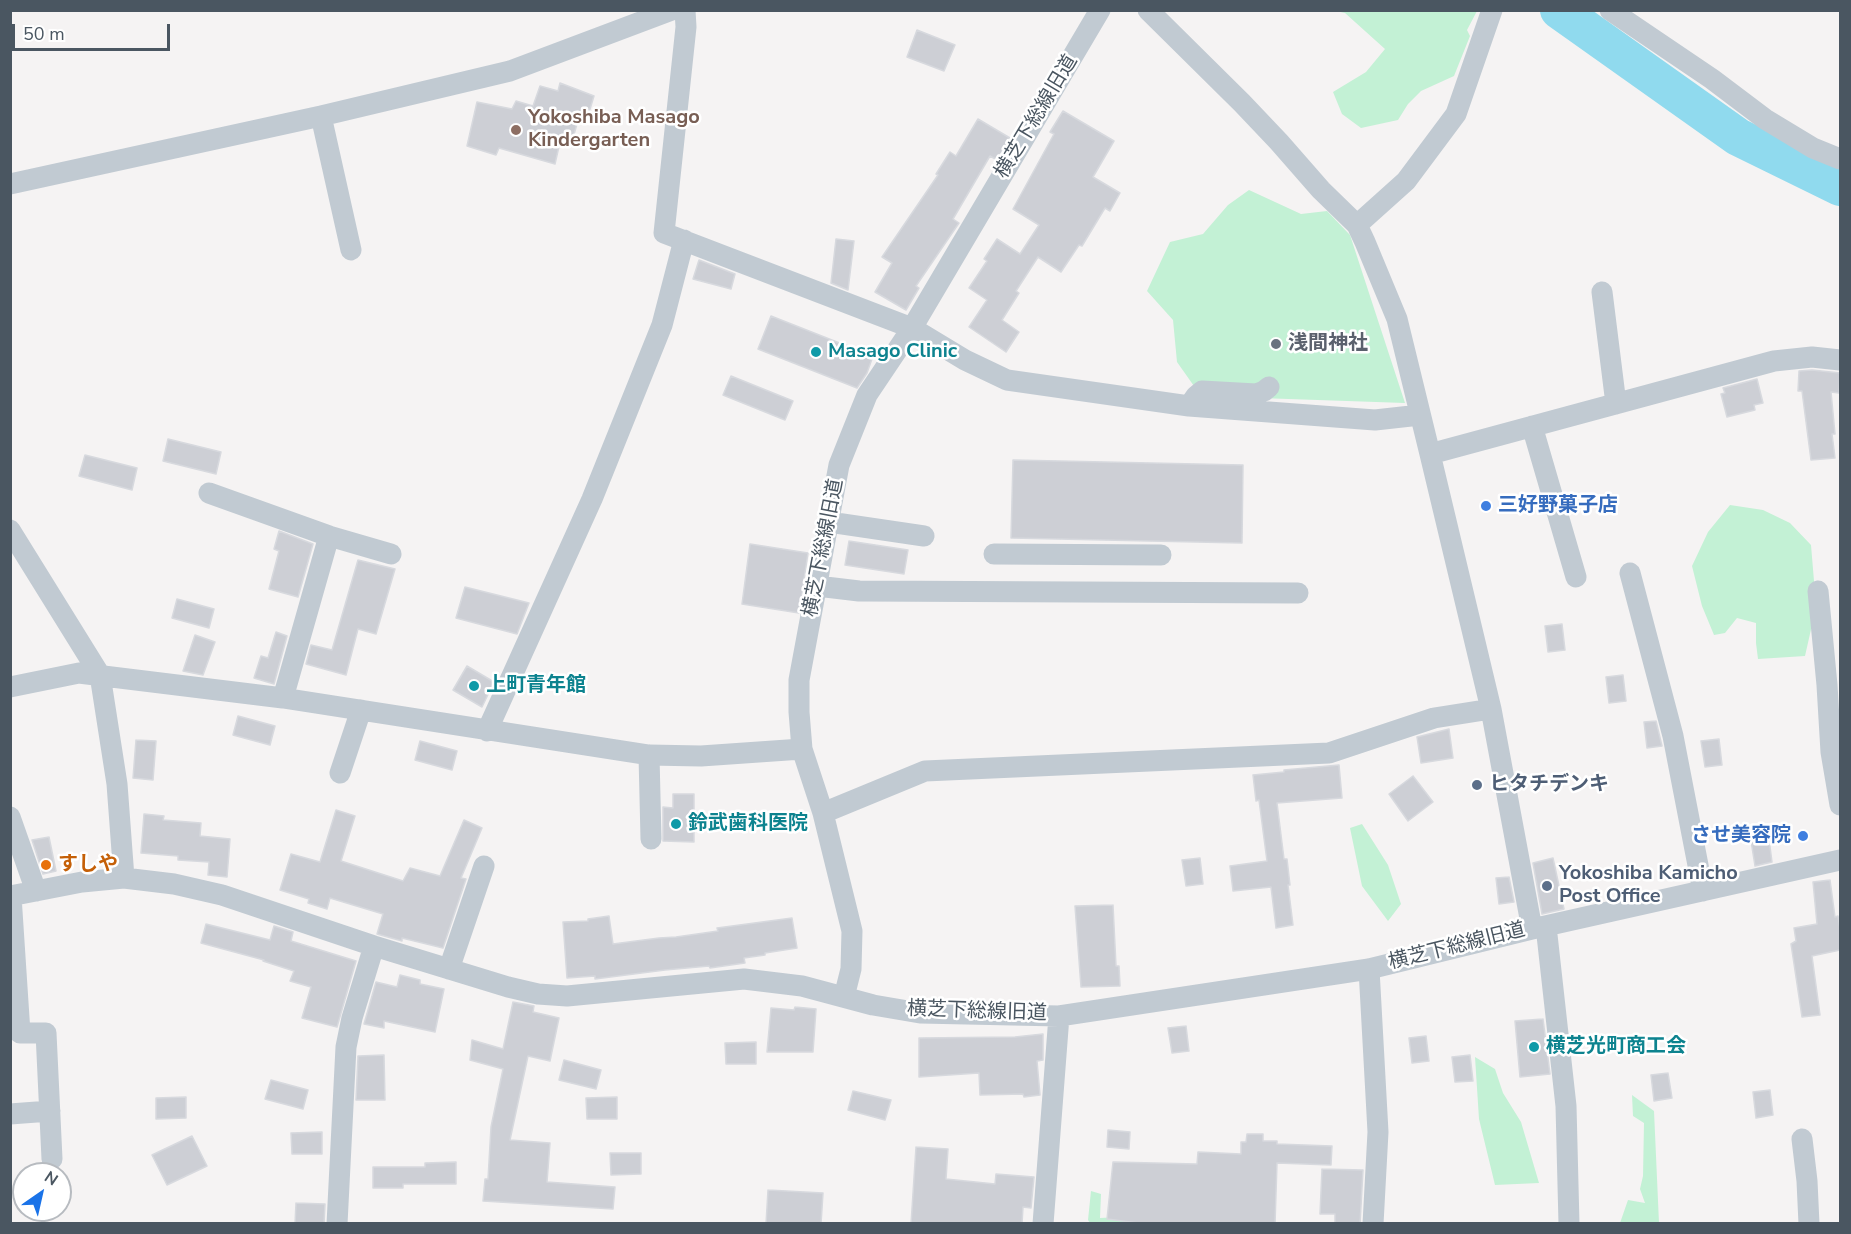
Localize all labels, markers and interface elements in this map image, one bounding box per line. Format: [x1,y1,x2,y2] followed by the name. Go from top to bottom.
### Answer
[15,12,172,50] scale bar
[23,22,65,46] text: 50 m
[991,51,1083,183] street label: 横芝下総線旧道
[528,106,700,153] place label: Yokoshiba Masago Kindergarten
[509,123,523,137] marker: Yokoshiba Masago Kindergarten
[1288,332,1368,356] place label: 浅間神社
[1269,337,1283,351] marker: 浅間神社
[828,340,957,364] place label: Masago Clinic
[809,345,823,359] marker: Masago Clinic
[799,477,849,619] street label: 横芝下総線旧道
[1498,494,1618,518] place label: 三好野菓子店
[1479,499,1493,513] marker: 三好野菓子店
[486,674,586,698] place label: 上町青年館
[467,679,481,693] marker: 上町青年館
[1489,773,1609,797] place label: ヒタチデンキ
[1470,778,1484,792] marker: ヒタチデンキ
[688,812,808,836] place label: 鈴武歯科医院
[669,817,683,831] marker: 鈴武歯科医院
[1691,824,1791,848] place label: させ美容院
[1796,829,1810,843] marker: させ美容院
[58,853,118,877] place label: すしや
[39,858,53,872] marker: すしや
[1559,862,1738,909] place label: Yokoshiba Kamicho Post Office
[1540,879,1554,893] marker: Yokoshiba Kamicho Post Office
[1386,918,1528,976] street label: 横芝下総線旧道
[907,998,1047,1026] street label: 横芝下総線旧道
[1546,1035,1686,1059] place label: 横芝光町商工会
[1527,1040,1541,1054] marker: 横芝光町商工会
[12,1162,72,1222] north arrow
[40,1166,62,1191] text: N

